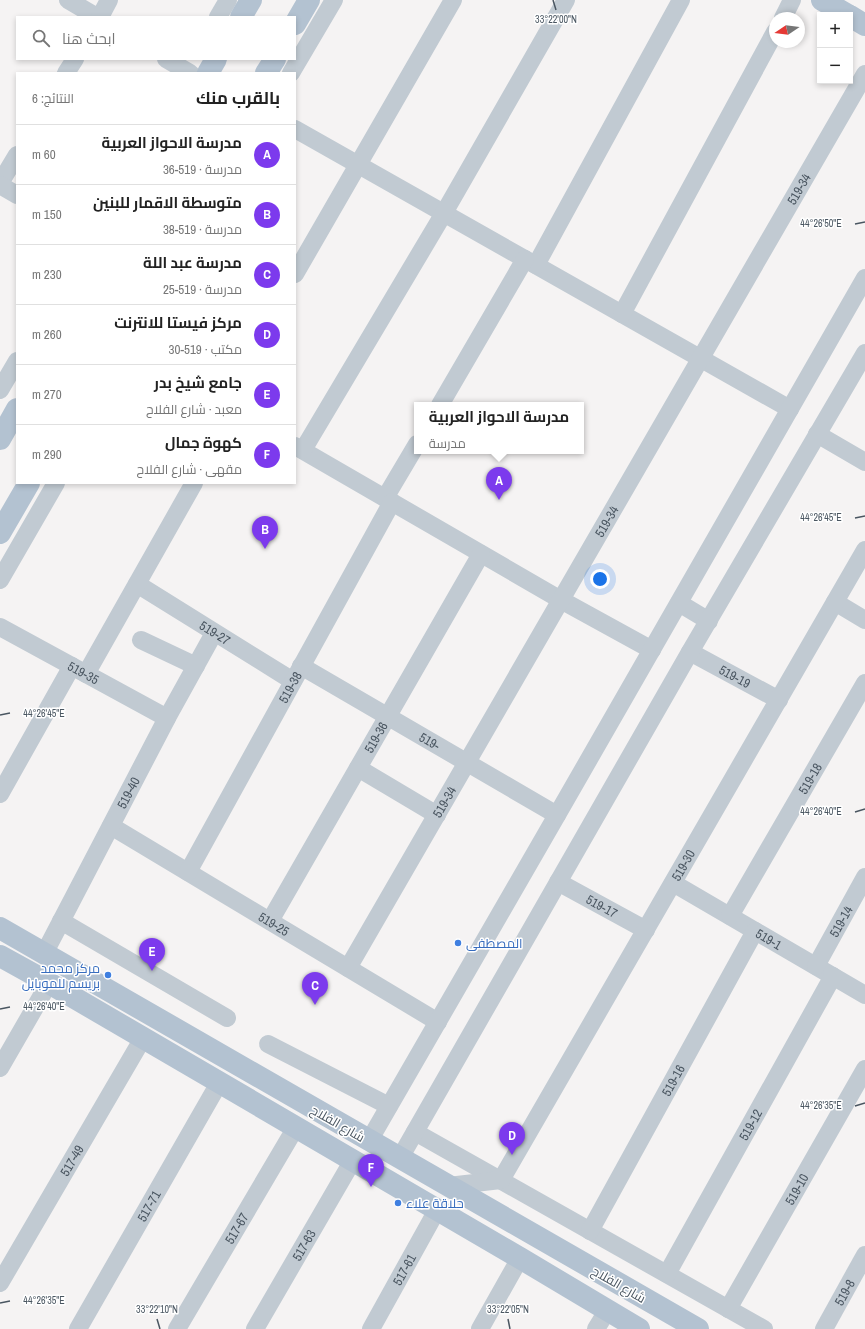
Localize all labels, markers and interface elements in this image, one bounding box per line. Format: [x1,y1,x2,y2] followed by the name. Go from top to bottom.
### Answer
[769,12,805,48] north arrow
[817,12,853,84] map controls
[817,12,853,48] button: +
[535,13,577,26] text: 33°22'00"N
[16,16,296,60] search box
[30,27,52,49] icon: search
[62,28,116,49] text: ابحث هنا
[817,48,853,84] button: −
[196,86,280,109] text: بالقرب منك
[32,90,74,107] text: النتائج: 6
[102,132,242,153] text: مدرسة الاحواز العربية
[32,146,56,163] text: 60 m
[263,146,271,163] text: A
[163,161,242,178] text: مدرسة · 519-36
[783,170,815,208] street label: 519-34
[93,192,242,213] text: متوسطة الاقمار للبنين
[32,206,62,223] text: 150 m
[263,206,271,223] text: B
[800,217,842,230] text: 44°26'50"E
[163,221,242,238] text: مدرسة · 519-38
[143,252,242,273] text: مدرسة عبد اللة
[32,266,62,283] text: 230 m
[263,266,271,283] text: C
[163,281,242,298] text: مدرسة · 519-25
[114,312,242,333] text: مركز فيستا للانترنت
[32,326,62,343] text: 260 m
[263,326,271,343] text: D
[169,341,242,358] text: مكتب · 519-30
[154,372,242,393] text: جامع شيخ بدر
[32,386,62,403] text: 270 m
[263,386,271,403] text: E
[146,401,242,418] text: معبد · شارع الفلاح
[414,402,584,454] popup
[429,406,569,427] text: مدرسة الاحواز العربية
[165,432,242,453] text: كهوة جمال
[429,435,466,452] text: مدرسة
[32,446,62,463] text: 290 m
[264,446,270,463] text: F
[137,461,242,478] text: مقهى · شارع الفلاح
[486,467,512,500] pin: A
[591,503,622,540] street label: 519-34
[800,511,842,524] text: 44°26'45"E
[252,516,278,549] pin: B
[590,569,610,589] your location
[196,617,234,649] street label: 519-27
[65,657,102,688] street label: 519-35
[716,661,753,692] street label: 519-19
[275,669,306,706] street label: 519-38
[23,707,65,720] text: 44°26'45"E
[360,719,392,756] street label: 519-36
[416,729,443,754] street label: 519-
[794,760,826,797] street label: 519-18
[113,774,144,812] street label: 519-40
[429,783,460,821] street label: 519-34
[800,805,842,818] text: 44°26'40"E
[668,847,699,884] street label: 519-30
[583,891,620,922] street label: 519-17
[826,903,857,940] street label: 519-14
[255,908,292,940] street label: 519-25
[753,925,785,954] street label: 519-1
[466,935,522,952] place label: المصطفى
[139,938,165,971] pin: E
[453,938,463,948] marker: المصطفى
[22,960,100,993] place label: مركز محمد بريسم للموبايل
[103,970,113,980] marker: مركز محمد بريسم للموبايل
[302,972,328,1005] pin: C
[23,1000,65,1013] text: 44°26'40"E
[658,1062,689,1099] street label: 519-16
[800,1099,842,1112] text: 44°26'35"E
[308,1101,368,1146] street label: شارع الفلاح
[735,1106,766,1144] street label: 519-12
[499,1122,525,1155] pin: D
[56,1142,88,1179] street label: 517-49
[358,1154,384,1187] pin: F
[781,1171,813,1208] street label: 519-10
[133,1187,165,1225] street label: 517-71
[406,1195,464,1212] place label: حلاقة علاء
[393,1198,403,1208] marker: حلاقة علاء
[221,1210,253,1247] street label: 517-67
[288,1227,320,1264] street label: 517-63
[389,1251,420,1288] street label: 517-61
[589,1262,649,1307] street label: شارع الفلاح
[831,1276,859,1309] street label: 519-8
[23,1294,65,1307] text: 44°26'35"E
[136,1303,178,1316] text: 33°22'10"N
[487,1303,529,1316] text: 33°22'05"N

